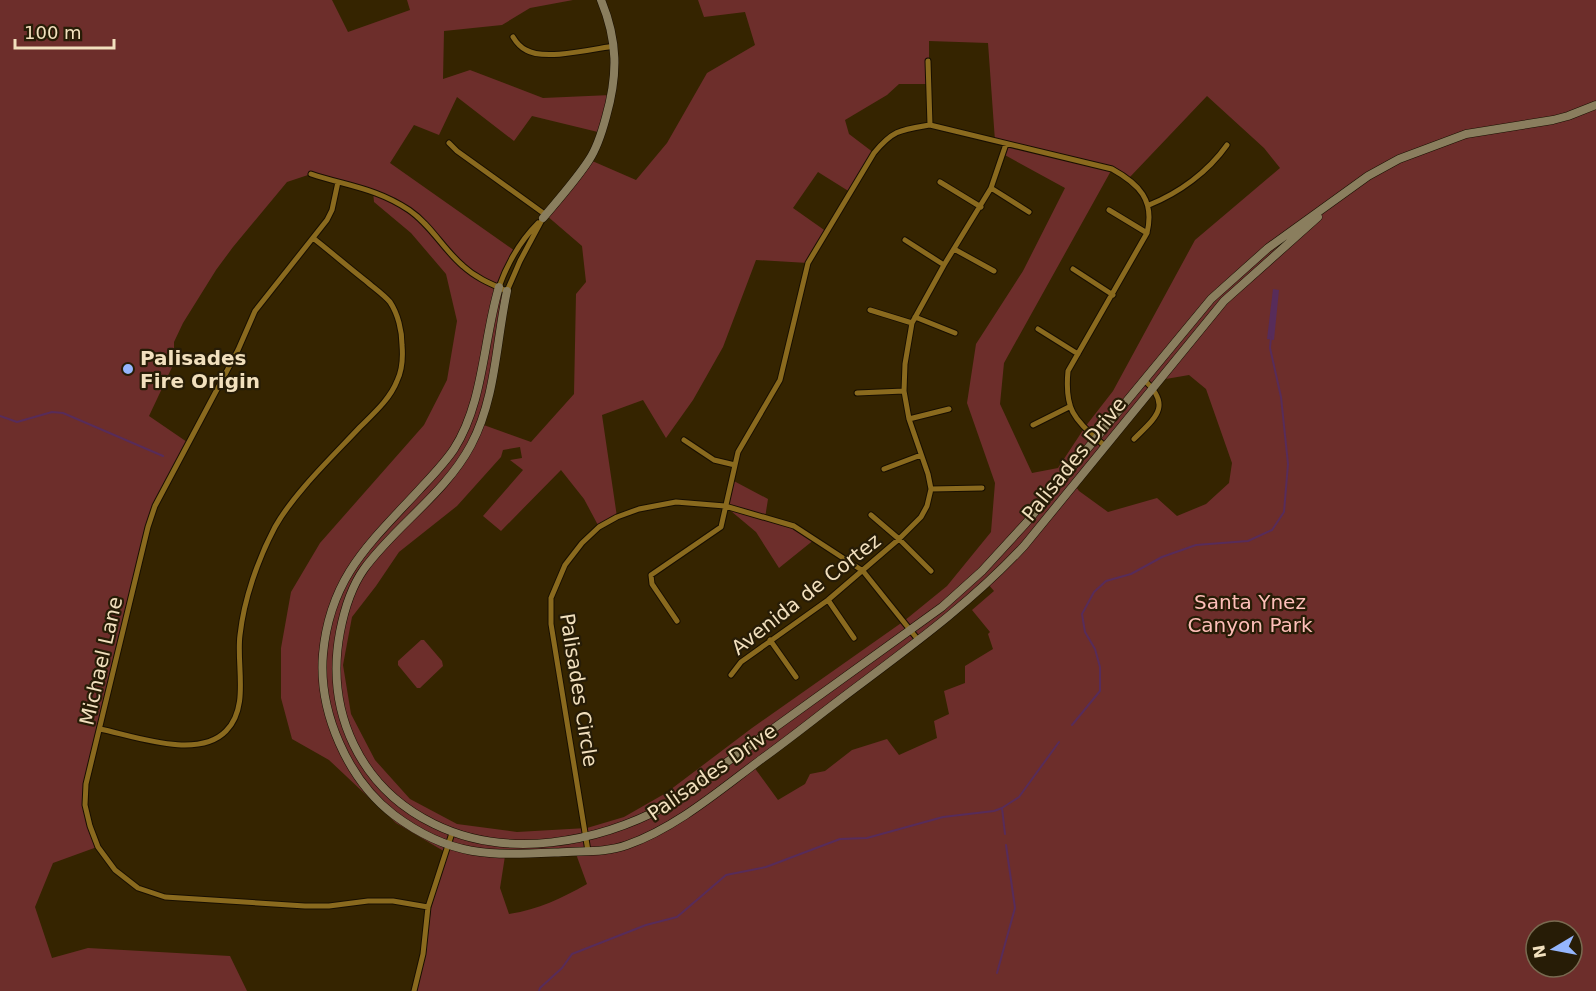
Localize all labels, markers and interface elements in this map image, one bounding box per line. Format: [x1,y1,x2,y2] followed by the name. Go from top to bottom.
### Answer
[15,12,114,50] scale bar
[24,22,82,43] text: 100 m
[140,346,260,393] place label: Palisades Fire Origin
[121,362,135,376] marker: Palisades Fire Origin
[1017,392,1131,526] street label: Palisades Drive
[727,528,885,660] street label: Avenida de Cortez
[1187,590,1313,637] park label: Santa Ynez Canyon Park
[75,594,127,728] street label: Michael Lane
[555,611,603,769] street label: Palisades Circle
[643,718,781,826] street label: Palisades Drive
[1524,919,1584,979] north arrow
[1529,943,1550,960] text: N

